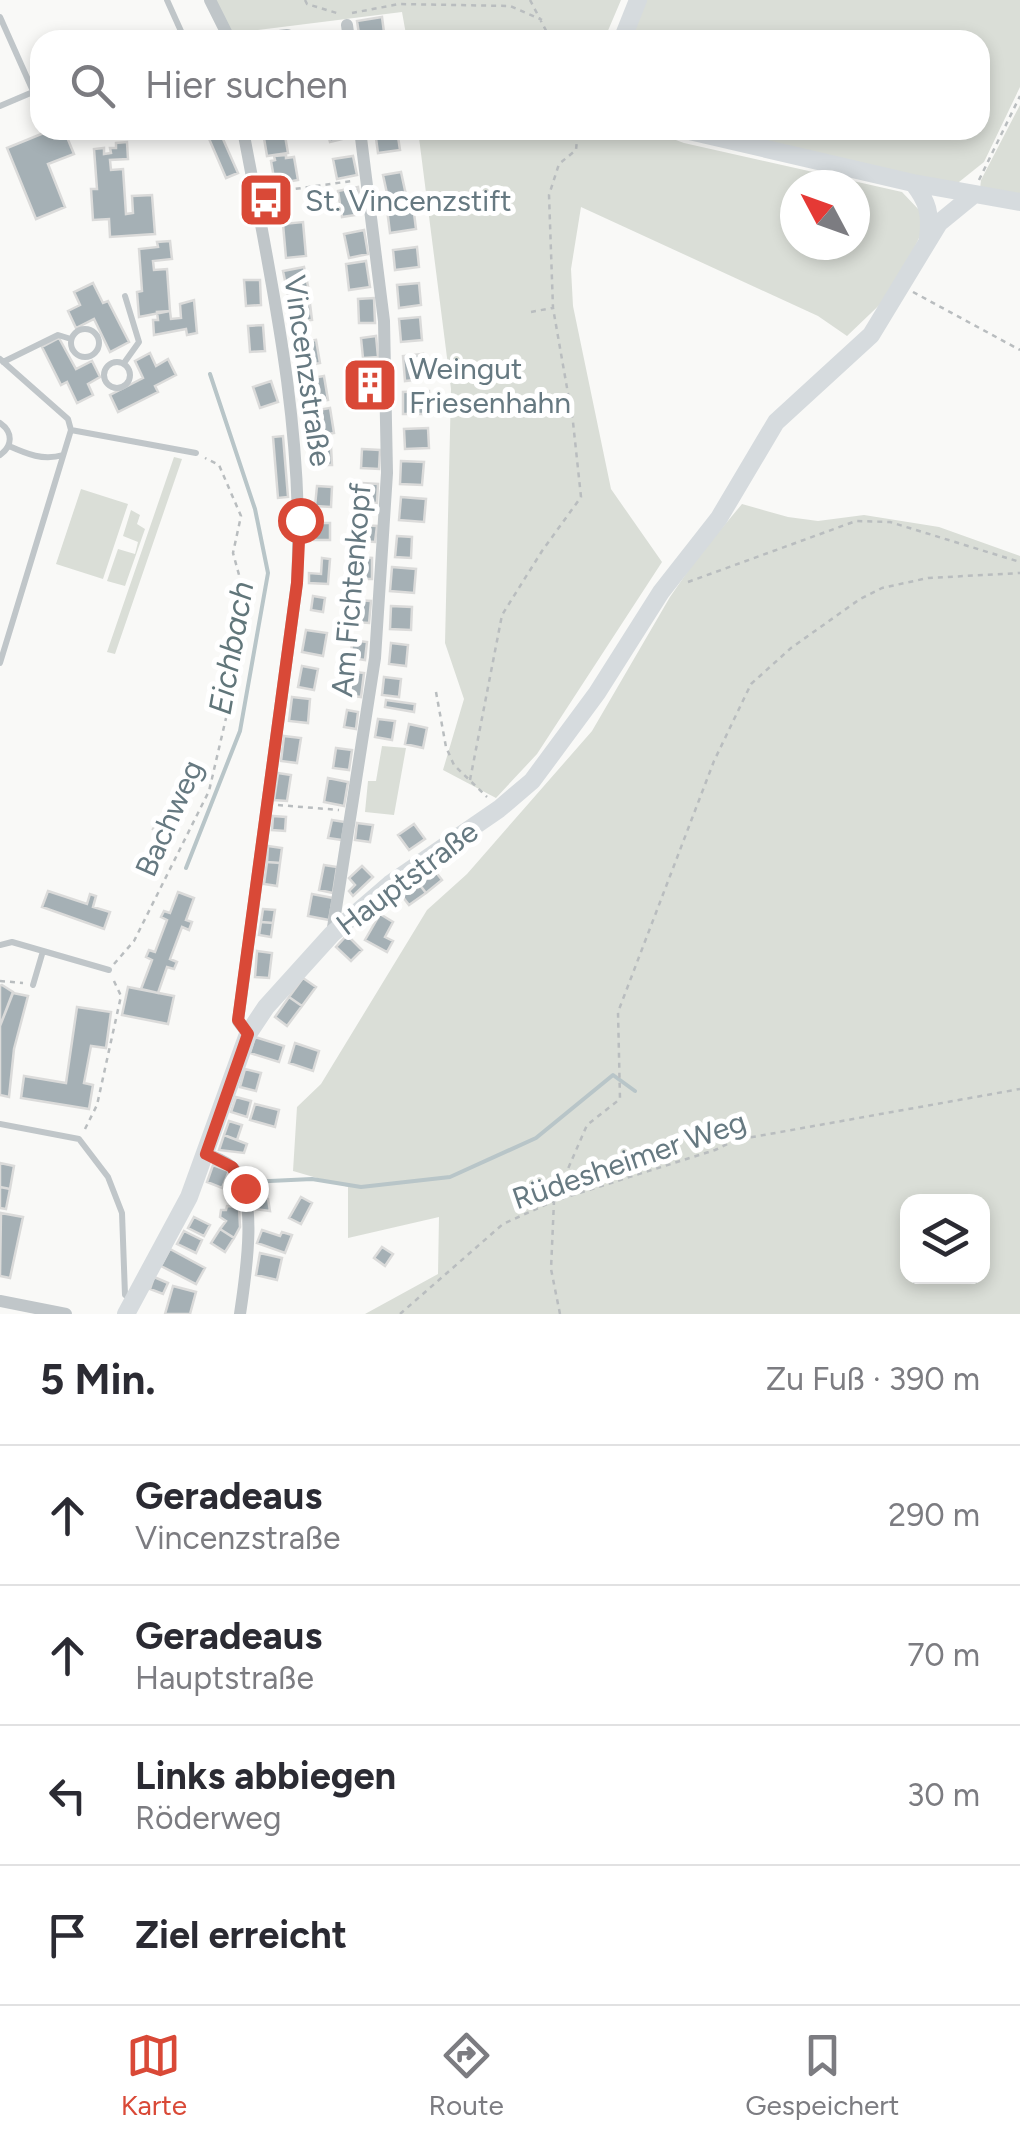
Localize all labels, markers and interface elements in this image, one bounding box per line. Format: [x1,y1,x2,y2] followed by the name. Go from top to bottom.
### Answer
[30,30,990,140] search box
[65,58,120,113] icon: search
[145,62,348,108] text: Hier suchen
[236,170,296,230] bus stop icon: St. Vincenzstift
[780,170,870,260] north arrow
[305,182,512,219] place label: St. Vincenzstift
[276,273,340,469] street label: Vincenzstraße
[409,350,571,421] place label: Weingut Friesenhahn
[340,355,400,415] building icon: Weingut Friesenhahn
[323,482,379,698] street label: Am Fichtenkopf
[278,498,324,544] route start
[201,578,261,718] water label: Eichbach
[127,754,211,882] street label: Bachweg
[329,813,485,943] street label: Hauptstraße
[507,1103,751,1217] street label: Rüdesheimer Weg
[223,1166,269,1212] route end
[900,1194,990,1284] map controls
[900,1194,990,1284] button: layers
[40,1354,156,1405] text: 5 Min.
[766,1360,980,1398] text: Zu Fuß · 390 m
[135,1473,322,1519] text: Geradeaus
[40,1488,95,1543] icon: ahead
[888,1496,980,1534] text: 290 m
[135,1519,340,1557] text: Vincenzstraße
[135,1613,322,1659] text: Geradeaus
[40,1628,95,1683] icon: ahead
[907,1636,980,1674] text: 70 m
[135,1659,314,1697] text: Hauptstraße
[135,1753,396,1799] text: Links abbiegen
[40,1768,95,1823] icon: left
[907,1776,980,1814] text: 30 m
[135,1799,282,1837] text: Röderweg
[40,1908,95,1963] icon: arrive
[135,1912,347,1958] text: Ziel erreicht
[121,2028,187,2122] tab: Karte
[429,2028,504,2122] tab: Route
[745,2028,899,2122] tab: Gespeichert

